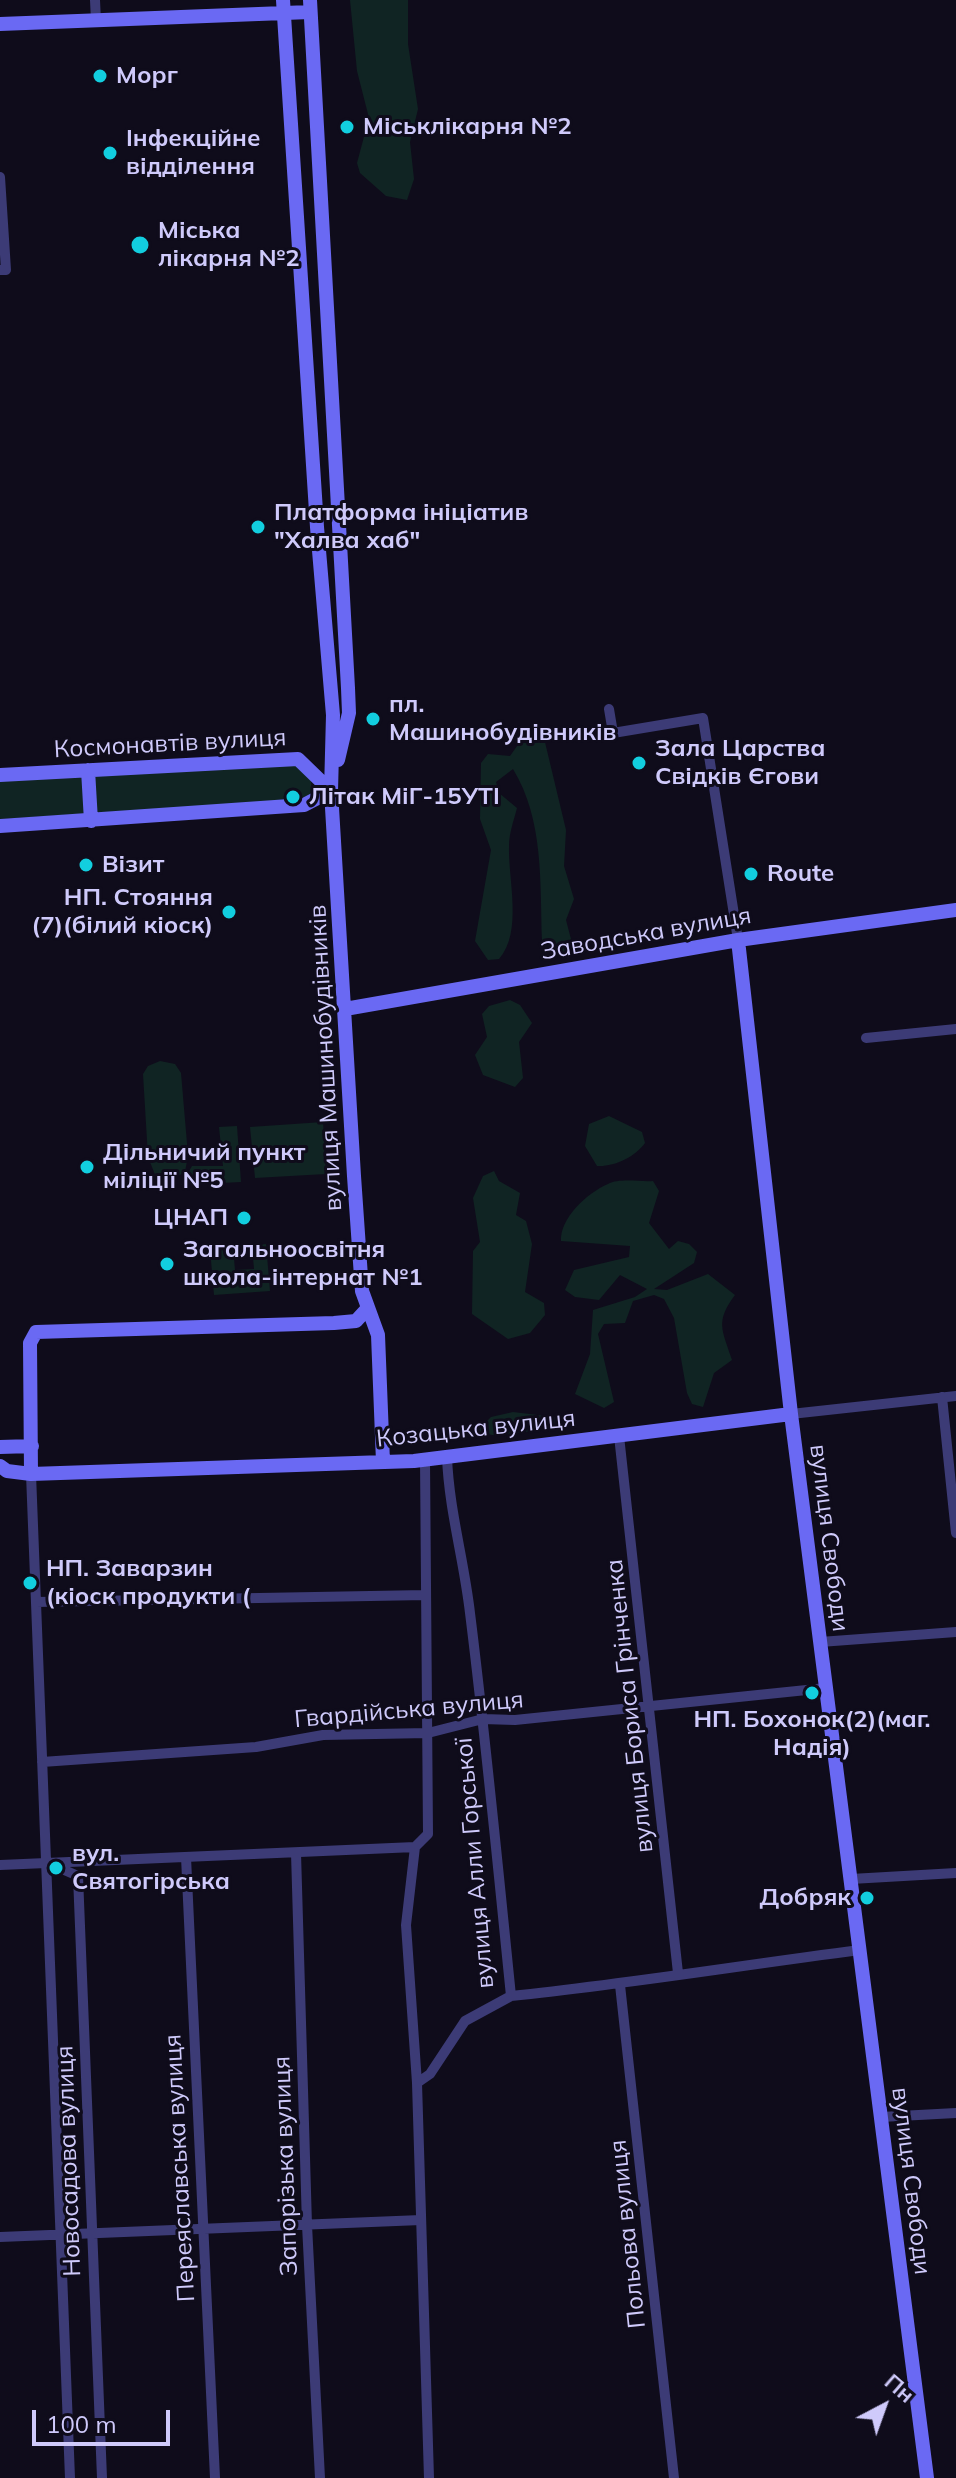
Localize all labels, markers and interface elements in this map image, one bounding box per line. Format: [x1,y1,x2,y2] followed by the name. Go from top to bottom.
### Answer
[116,62,178,90] place label: Морг
[91,67,109,85] marker: Морг
[363,113,572,141] place label: Міськлікарня №2
[338,118,356,136] marker: Міськлікарня №2
[126,125,260,181] place label: Інфекційне відділення
[101,144,119,162] marker: Інфекційне відділення
[158,217,300,273] place label: Міська лікарня №2
[129,234,151,256] marker: Міська лікарня №2
[274,499,528,555] place label: Платформа ініціатив "Халва хаб"
[249,518,267,536] marker: Платформа ініціатив "Халва хаб"
[389,691,616,747] place label: пл. Машинобудівників
[364,710,382,728] marker: пл. Машинобудівників
[53,724,287,764] street label: Космонавтів вулиця
[655,735,825,791] place label: Зала Царства Свідків Єгови
[630,754,648,772] marker: Зала Царства Свідків Єгови
[309,783,500,811] place label: Літак МіГ-15УТІ
[284,788,302,806] marker: Літак МіГ-15УТІ
[102,851,164,879] place label: Візит
[77,856,95,874] marker: Візит
[767,860,834,888] place label: Route
[742,865,760,883] marker: Route
[32,884,213,940] place label: НП. Стояння (7)(білий кіоск)
[539,901,753,967] street label: Заводська вулиця
[220,903,238,921] marker: НП. Стояння (7)(білий кіоск)
[304,904,348,1212] street label: вулиця Машинобудівників
[103,1139,305,1195] place label: Дільничий пункт міліції №5
[78,1158,96,1176] marker: Дільничий пункт міліції №5
[153,1204,228,1232] place label: ЦНАП
[235,1209,253,1227] marker: ЦНАП
[183,1236,423,1292] place label: Загальноосвітня школа-інтернат №1
[158,1255,176,1273] marker: Загальноосвітня школа-інтернат №1
[375,1404,577,1454] street label: Козацька вулиця
[803,1443,855,1633] street label: вулиця Свободи
[46,1555,250,1611] place label: НП. Заварзин (кіоск продукти (
[600,1558,660,1854] street label: вулиця Бориса Грінченка
[21,1574,39,1592] marker: НП. Заварзин (кіоск продукти (
[803,1684,821,1702] marker: НП. Бохонок(2)(маг. Надія)
[293,1686,525,1734] street label: Гвардійська вулиця
[693,1706,931,1762] place label: НП. Бохонок(2)(маг. Надія)
[450,1736,500,1990] street label: вулиця Алли Горської
[72,1840,230,1896] place label: вул. Святогірська
[47,1859,65,1877] marker: вул. Святогірська
[760,1884,851,1912] place label: Добряк
[858,1889,876,1907] marker: Добряк
[159,2033,201,2303] street label: Переяславська вулиця
[51,2045,87,2277] street label: Новосадова вулиця
[268,2055,304,2277] street label: Запорізька вулиця
[885,2086,937,2276] street label: вулиця Свободи
[604,2138,652,2330] street label: Польова вулиця
[844,2366,924,2446] north arrow
[879,2367,920,2408] text: Пн
[36,2394,174,2444] scale bar
[46,2409,117,2439] text: 100 m

